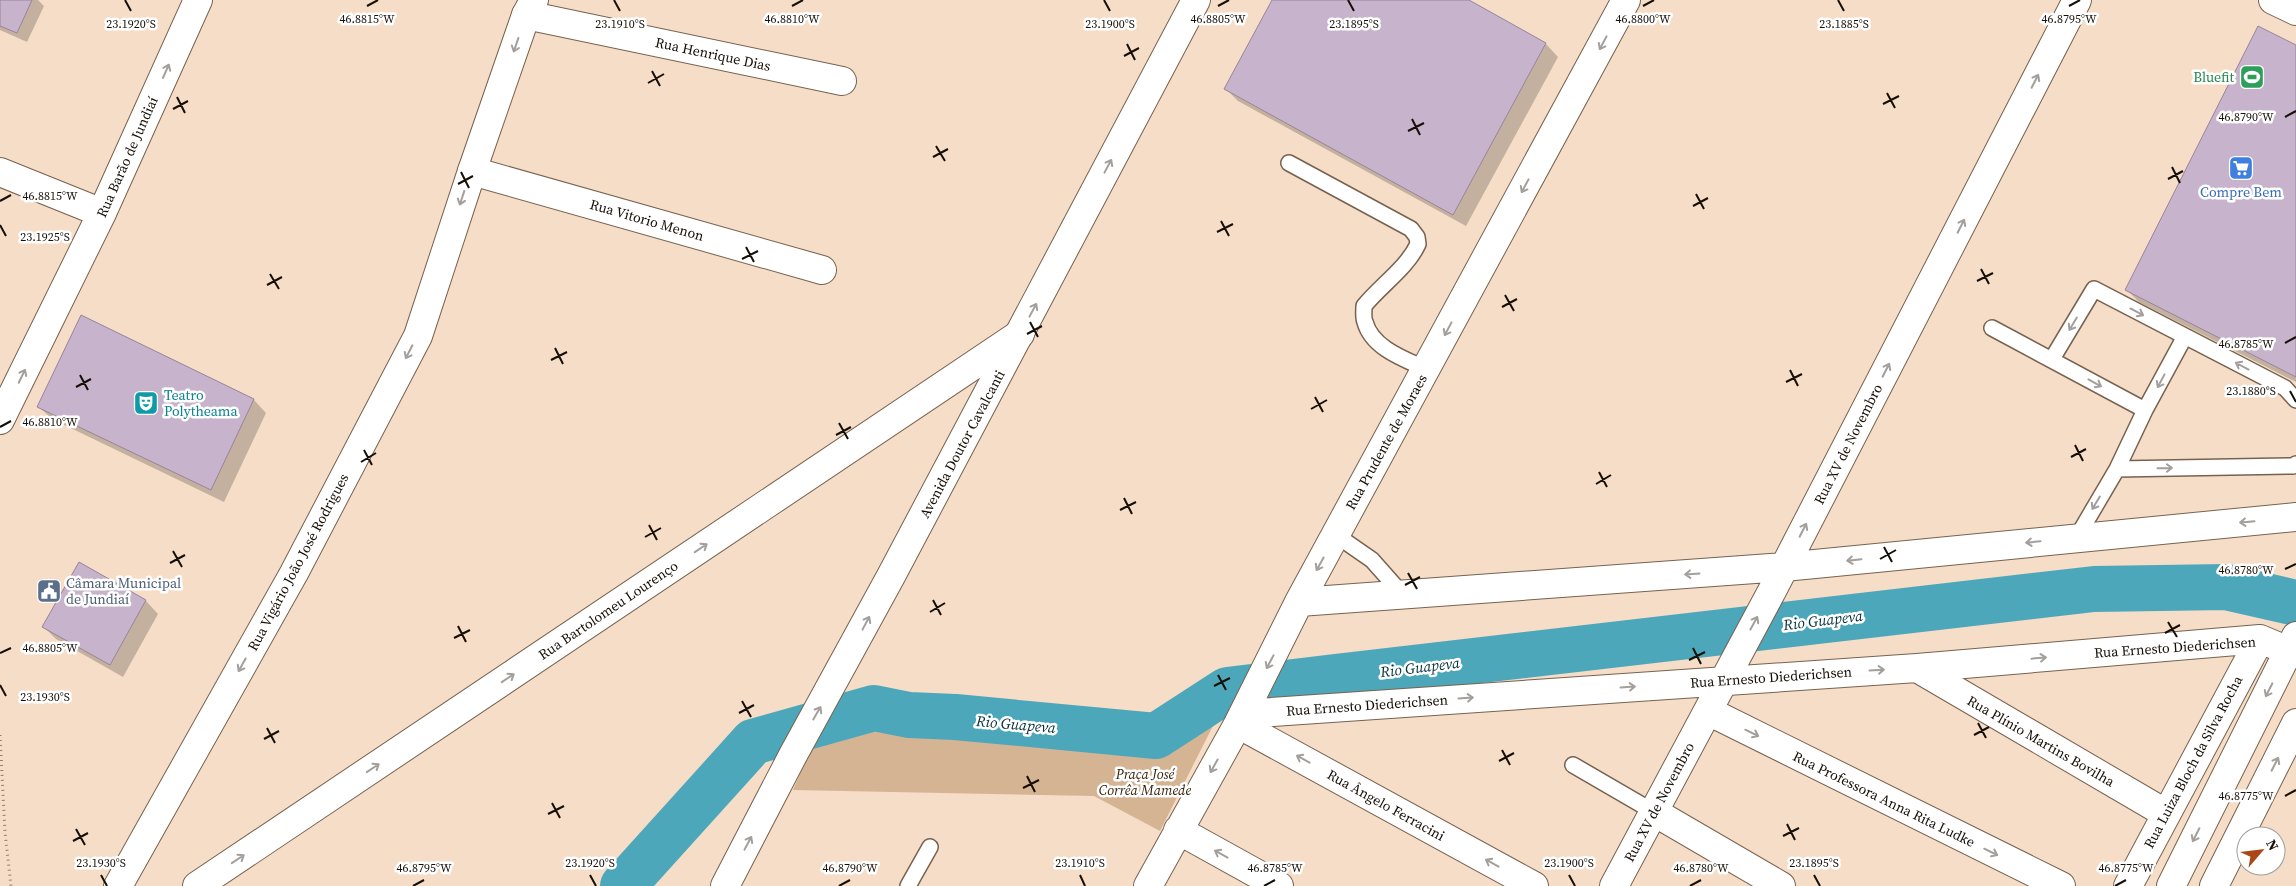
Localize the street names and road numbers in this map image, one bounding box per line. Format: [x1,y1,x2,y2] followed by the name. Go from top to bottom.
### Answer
[653,32,773,76] street label: Rua Henrique Dias
[91,93,163,221] street label: Rua Barão de Jundiaí
[588,194,707,246] street label: Rua Vitorio Menon
[914,366,1010,522] street label: Avenida Doutor Cavalcanti
[1340,370,1432,514] street label: Rua Prudente de Moraes
[1809,380,1887,508] street label: Rua XV de Novembro
[243,470,353,654] street label: Rua Vigário João José Rodrigues
[534,555,682,664] street label: Rua Bartolomeu Lourenço
[2093,631,2257,663] street label: Rua Ernesto Diederichsen
[1689,661,1853,693] street label: Rua Ernesto Diederichsen
[2139,671,2248,852] street label: Rua Luiza Bloch da Silva Rocha
[1285,689,1449,721] street label: Rua Ernesto Diederichsen
[1964,691,2119,792] street label: Rua Plínio Martins Bovilha
[1619,738,1699,865] street label: Rua XV de Novembro
[1790,746,1978,852] street label: Rua Professora Anna Rita Ludke
[1324,764,1448,846] street label: Rua Ângelo Ferracini

